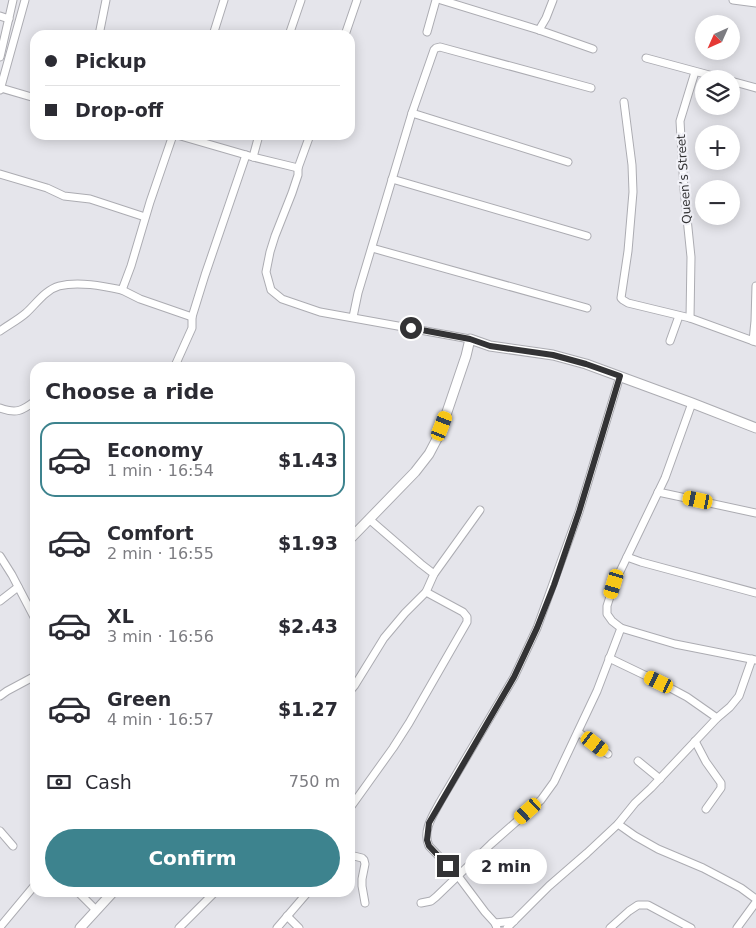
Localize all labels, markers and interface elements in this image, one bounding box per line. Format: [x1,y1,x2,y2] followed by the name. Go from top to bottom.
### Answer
[695,15,740,60] north arrow
[695,15,740,225] map controls
[75,50,146,72] text: Pickup
[695,70,740,115] button: layers
[75,99,163,121] text: Drop-off
[695,125,740,170] button: +
[674,133,694,224] street label: Queen’s Street
[695,180,740,225] button: −
[400,317,422,339] route start
[45,379,214,404] text: Choose a ride
[429,409,454,443] car
[47,437,92,482] icon: car
[107,439,203,461] text: Economy
[278,449,338,471] text: $1.43
[107,461,214,480] text: 1 min · 16:54
[681,490,714,510] car
[47,520,92,565] icon: car
[107,522,194,544] text: Comfort
[278,532,338,554] text: $1.93
[107,544,214,563] text: 2 min · 16:55
[602,567,625,601] car
[47,603,92,648] icon: car
[107,605,134,627] text: XL
[278,615,338,637] text: $2.43
[107,627,214,646] text: 3 min · 16:56
[642,669,675,695] car
[47,686,92,731] icon: car
[107,688,171,710] text: Green
[278,698,338,720] text: $1.27
[107,710,214,729] text: 4 min · 16:57
[578,729,611,759] car
[45,768,73,796] icon: cash
[85,771,132,793] text: Cash
[289,772,340,791] text: 750 m
[511,795,544,827] car
[45,829,340,887] button: Confirm
[466,848,548,884] callout: 2 min
[437,855,459,877] route end
[481,857,531,876] text: 2 min

